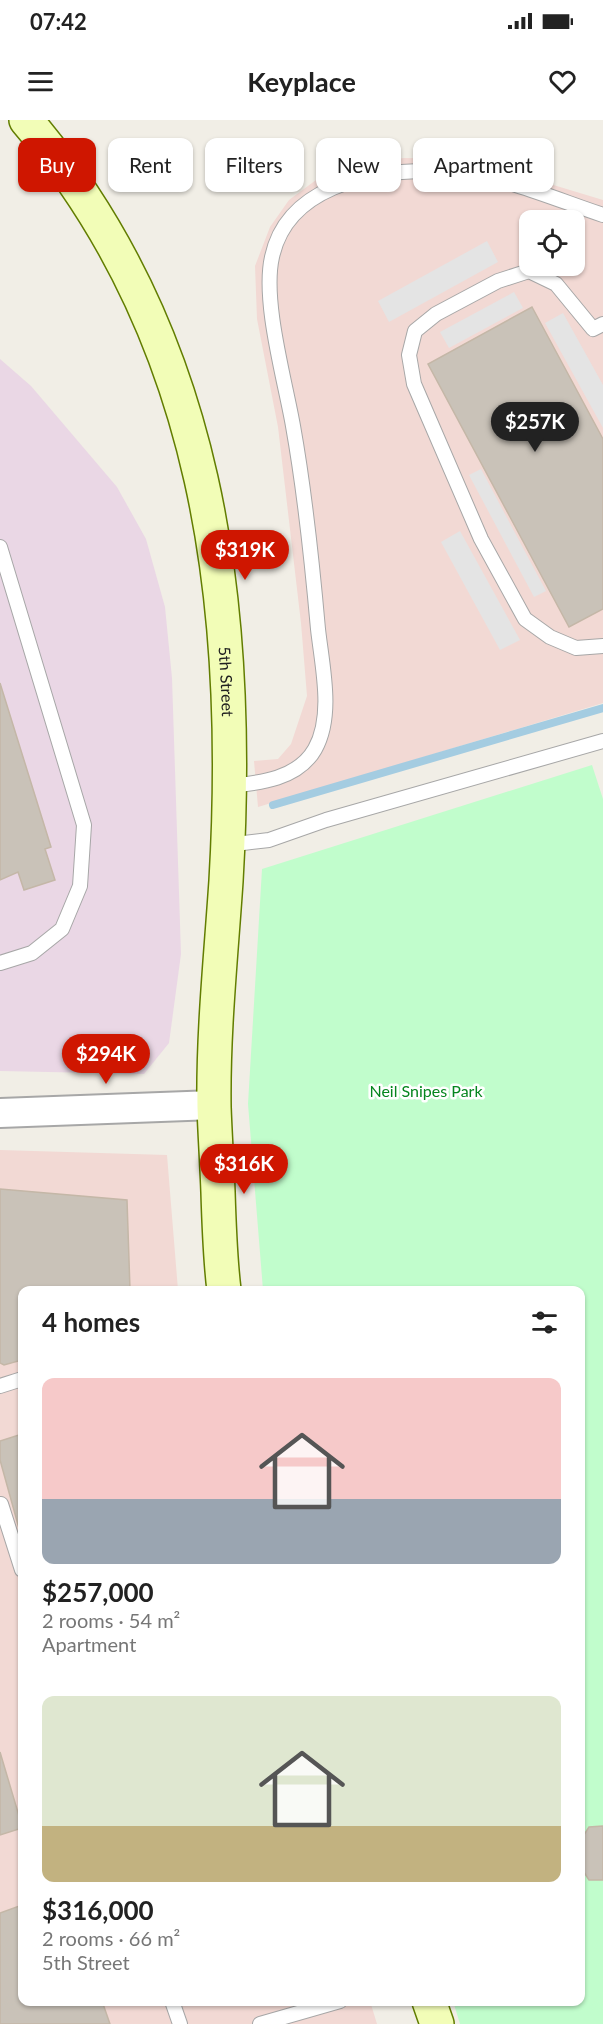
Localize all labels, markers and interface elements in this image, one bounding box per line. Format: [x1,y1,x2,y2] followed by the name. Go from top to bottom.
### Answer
[30,8,87,35] text: 07:42
[24,65,57,98] icon: menu
[247,65,356,98] text: Keyplace
[546,65,579,98] icon: heart
[18,138,96,192] chip: Buy
[108,138,193,192] chip: Rent
[205,138,304,192] chip: Filters
[316,138,401,192] chip: New
[413,138,554,192] chip: Apartment
[519,210,585,276] map controls
[519,210,585,276] button: locate
[493,402,577,453] pin: $257K
[505,409,565,433] text: $257K
[203,530,287,581] pin: $319K
[215,537,275,561] text: $319K
[216,646,238,717] street label: 5th Street
[64,1034,148,1085] pin: $294K
[76,1041,136,1065] text: $294K
[369,1081,483,1100] park label: Neil Snipes Park
[202,1144,286,1195] pin: $316K
[214,1151,274,1175] text: $316K
[42,1306,140,1338] text: 4 homes
[528,1306,561,1339] icon: filters
[248,1417,356,1525] icon: home
[42,1576,154,1608] text: $257,000
[42,1608,180,1632] text: 2 rooms · 54 m²
[42,1632,136,1656] text: Apartment
[248,1735,356,1843] icon: home
[42,1894,154,1926] text: $316,000
[42,1926,180,1950] text: 2 rooms · 66 m²
[42,1950,130,1974] text: 5th Street

